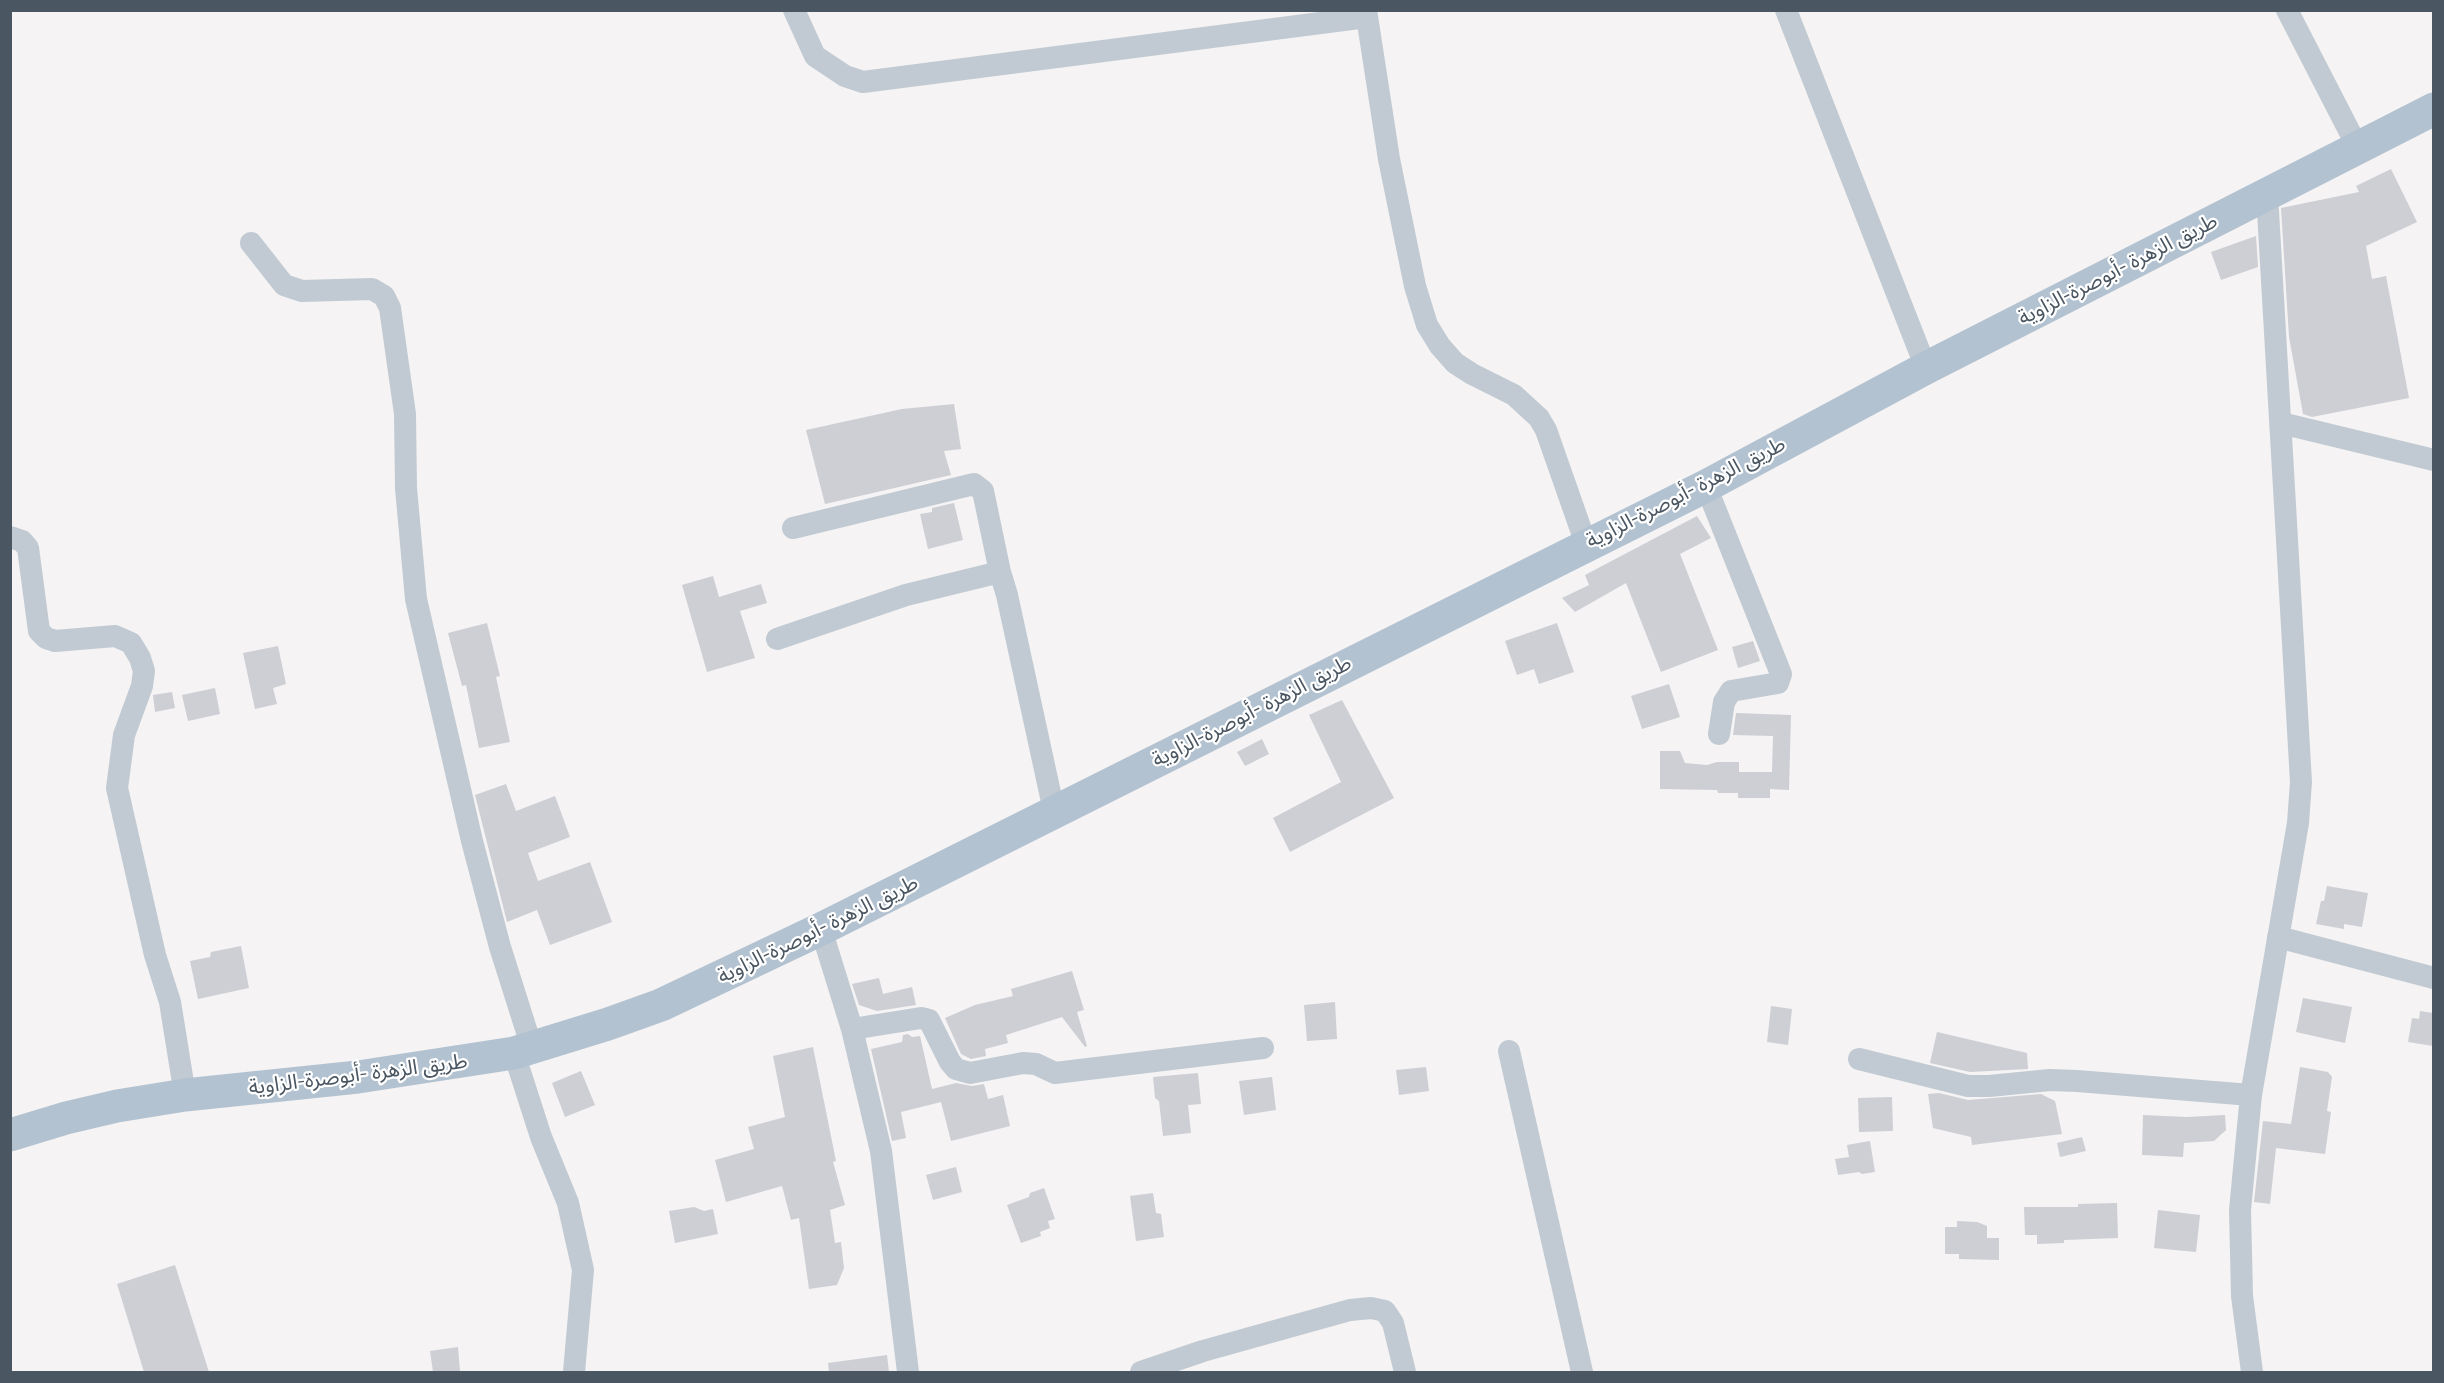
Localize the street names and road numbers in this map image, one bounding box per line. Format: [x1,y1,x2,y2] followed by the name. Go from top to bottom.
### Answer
[2014,209,2222,331] street label: طريق الزهرة -أبوصرة-الزاوية
[1582,432,1790,554] street label: طريق الزهرة -أبوصرة-الزاوية
[1148,651,1356,773] street label: طريق الزهرة -أبوصرة-الزاوية
[713,870,923,990] street label: طريق الزهرة -أبوصرة-الزاوية
[247,1049,469,1101] street label: طريق الزهرة -أبوصرة-الزاوية

